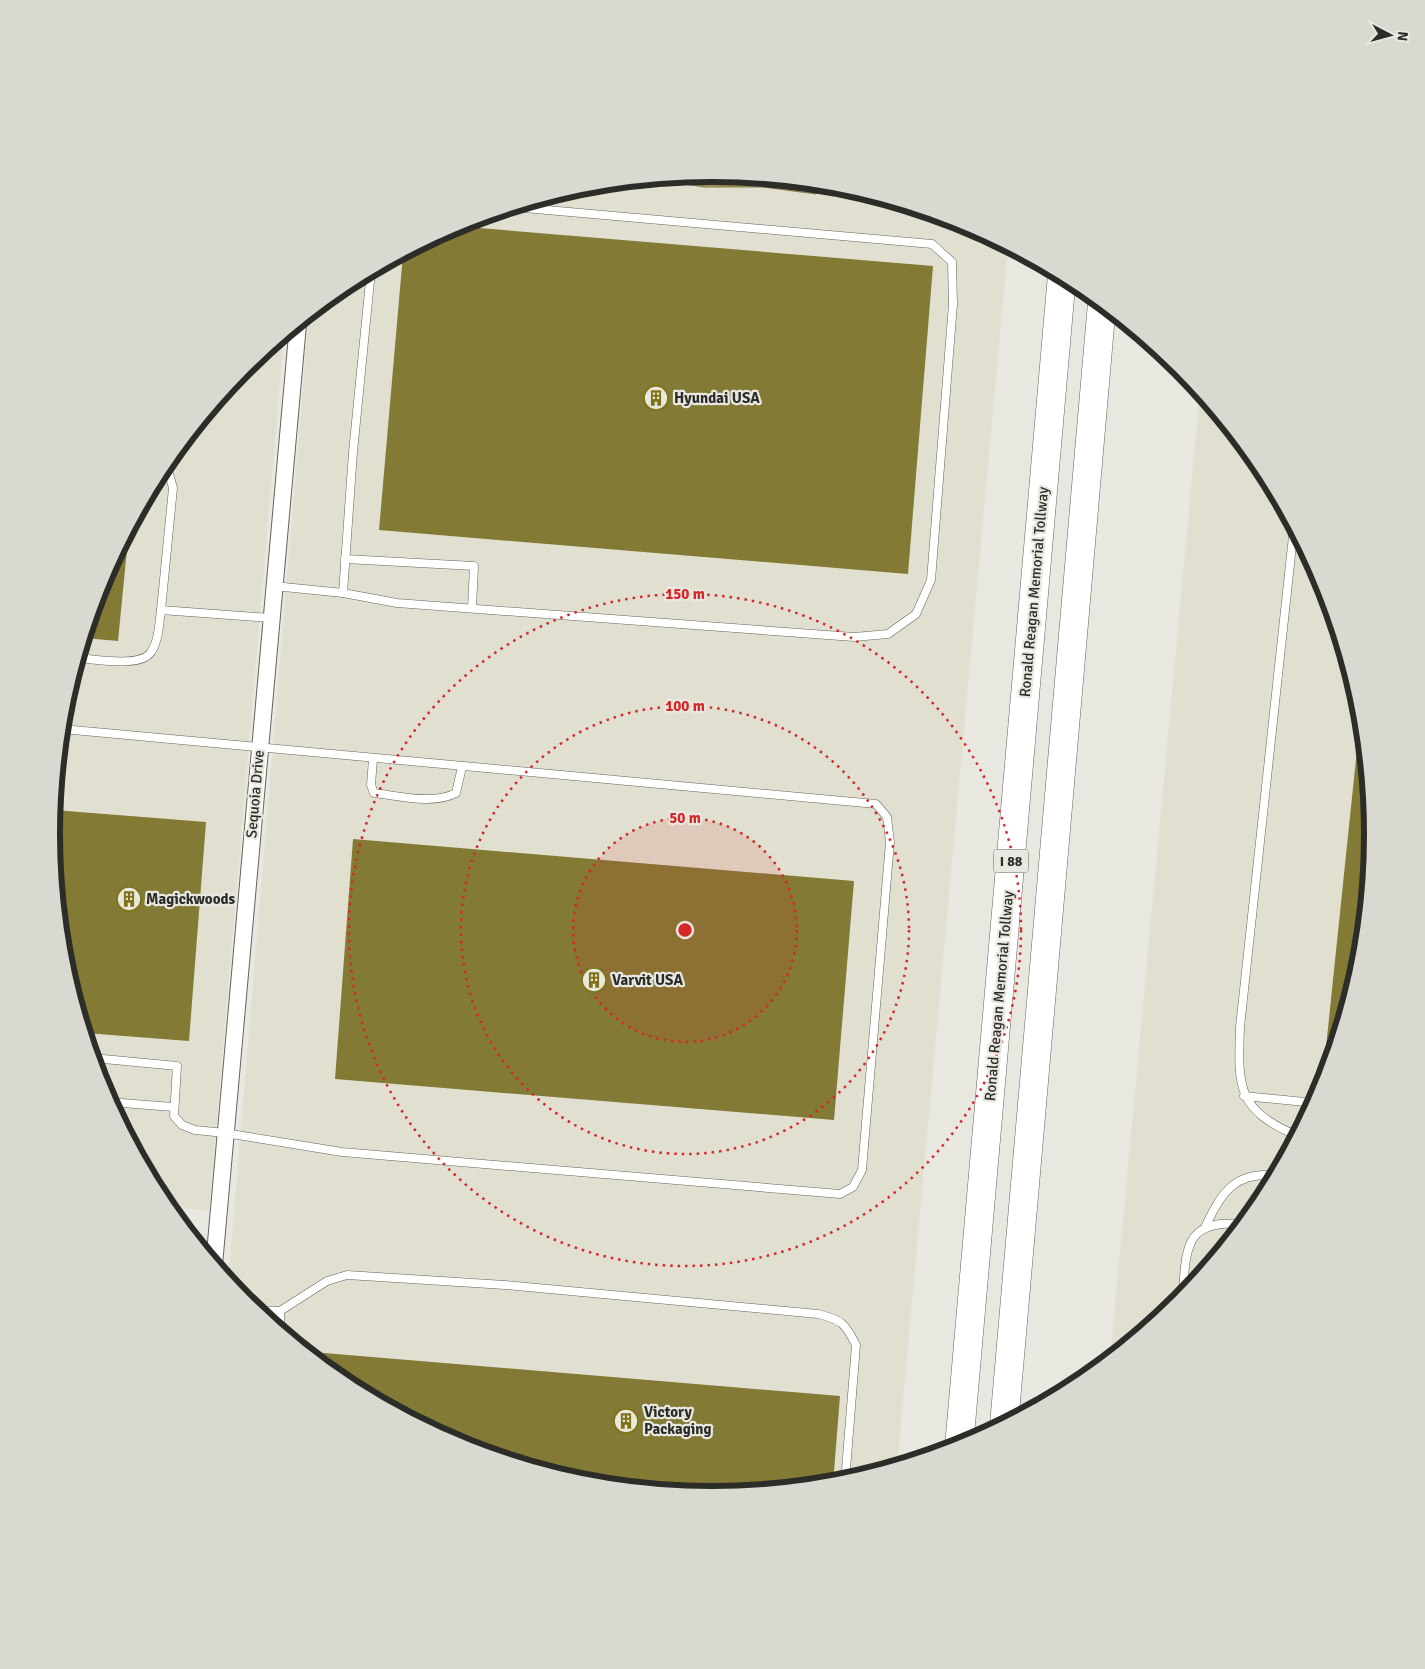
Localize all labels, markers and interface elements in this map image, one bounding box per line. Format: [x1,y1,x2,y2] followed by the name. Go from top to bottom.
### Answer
[1365,10,1415,60] north arrow
[1393,31,1411,42] text: N
[643,385,669,411] building icon: Hyundai USA
[674,389,760,407] place label: Hyundai USA
[1016,486,1052,698] street label: Ronald Reagan Memorial Tollway
[665,585,705,603] text: 150 m
[665,697,705,715] text: 100 m
[242,749,268,839] street label: Sequoia Drive
[669,809,701,827] text: 50 m
[994,849,1028,872] road number: I 88
[116,886,142,912] building icon: Magickwoods
[146,890,236,908] place label: Magickwoods
[981,890,1017,1102] street label: Ronald Reagan Memorial Tollway
[676,921,694,939] centre of rings
[581,967,607,993] building icon: Varvit USA
[612,971,683,989] place label: Varvit USA
[644,1403,712,1438] place label: Victory Packaging
[613,1408,639,1434] building icon: Victory Packaging

